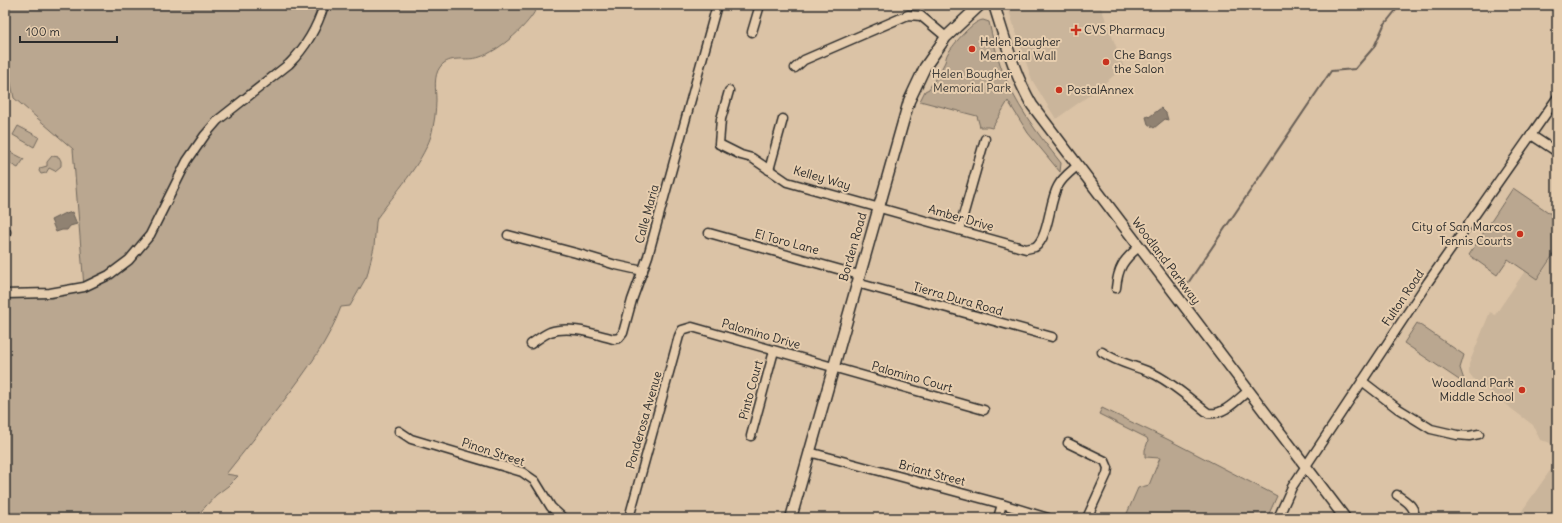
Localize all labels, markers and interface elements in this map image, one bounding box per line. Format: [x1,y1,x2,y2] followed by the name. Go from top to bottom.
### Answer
[20,18,117,44] scale bar
[1084,22,1165,37] place label: CVS Pharmacy
[26,24,60,39] text: 100 m
[1071,25,1081,35] marker: CVS Pharmacy
[980,34,1061,63] place label: Helen Bougher Memorial Wall
[967,44,977,54] marker: Helen Bougher Memorial Wall
[1114,47,1172,76] place label: Che Bangs the Salon
[1101,57,1111,67] marker: Che Bangs the Salon
[932,66,1012,95] park label: Helen Bougher Memorial Park
[1067,82,1134,97] place label: PostalAnnex
[1054,85,1064,95] marker: PostalAnnex
[792,162,853,193] street label: Kelley Way
[631,183,662,245] street label: Calle Maria
[927,201,996,234] street label: Amber Drive
[836,211,869,283] street label: Borden Road
[1129,214,1204,307] street label: Woodland Parkway
[1411,219,1512,248] place label: City of San Marcos Tennis Courts
[753,226,821,257] street label: El Toro Lane
[1515,229,1525,239] marker: City of San Marcos Tennis Courts
[1378,267,1427,329] street label: Fulton Road
[911,279,1005,319] street label: Tierra Dura Road
[720,315,802,352] street label: Palomino Drive
[870,358,954,395] street label: Palomino Court
[735,359,766,421] street label: Pinto Court
[622,369,665,470] street label: Ponderosa Avenue
[1432,375,1514,404] place label: Woodland Park Middle School
[1517,385,1527,395] marker: Woodland Park Middle School
[460,434,527,469] street label: Pinon Street
[897,456,967,489] street label: Briant Street

